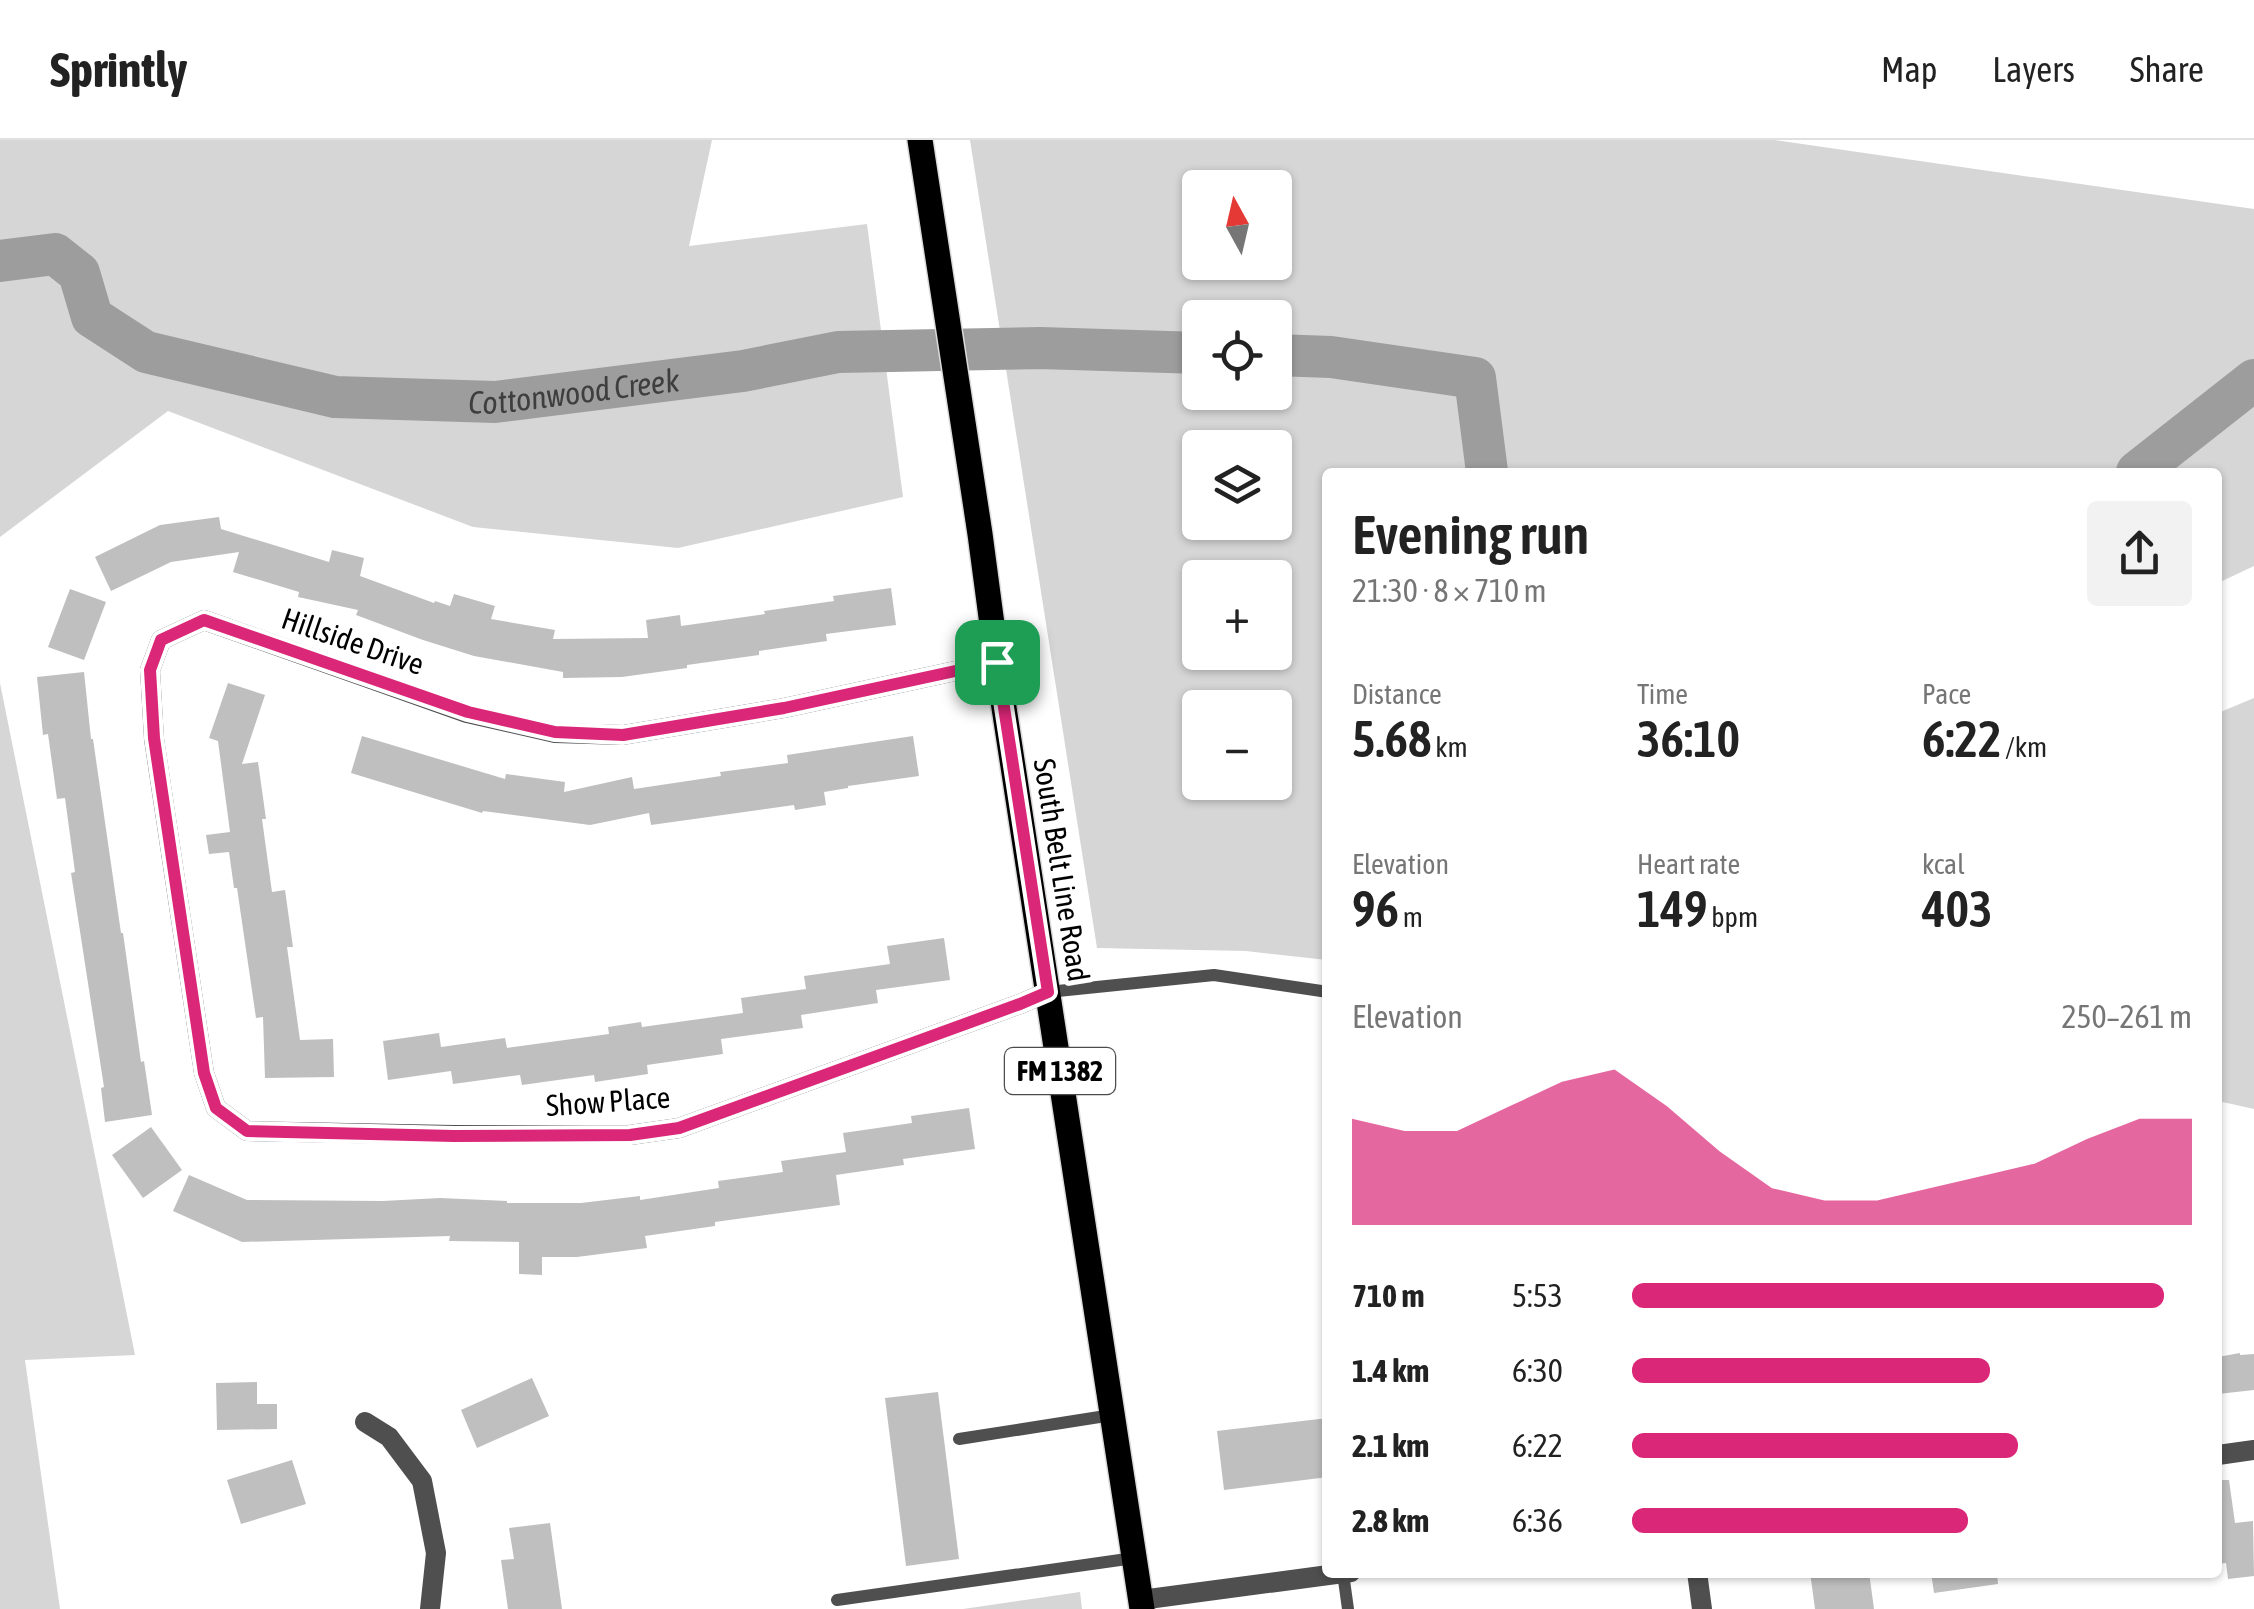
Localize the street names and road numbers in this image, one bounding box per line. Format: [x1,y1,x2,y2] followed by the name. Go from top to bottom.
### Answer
[278,601,428,681] street label: Hillside Drive
[1028,756,1096,984] street label: South Belt Line Road
[1005,1048,1115,1094] road number: FM 1382
[545,1080,671,1122] street label: Show Place

